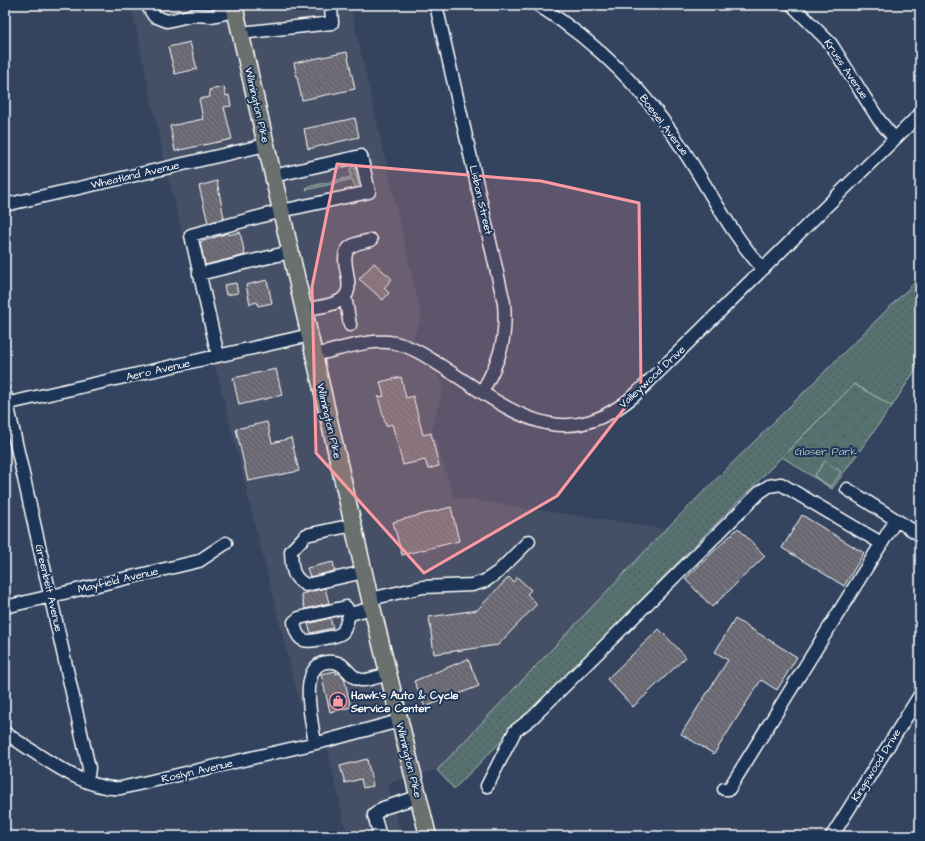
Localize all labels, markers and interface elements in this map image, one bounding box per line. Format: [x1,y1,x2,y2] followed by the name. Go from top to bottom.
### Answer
[820,36,872,102] street label: Kruss Avenue
[240,66,273,144] street label: Wilmington Pike
[636,91,692,159] street label: Boesel Avenue
[89,158,181,192] street label: Wheatland Avenue
[466,164,496,237] street label: Lisbon Street
[616,342,689,412] street label: Valleywood Drive
[124,355,192,385] street label: Aero Avenue
[312,382,345,460] street label: Wilmington Pike
[795,444,857,459] park label: Glaser Park
[32,543,66,633] street label: Greenbelt Avenue
[76,563,160,598] street label: Mayfield Avenue
[350,688,459,716] place label: Hawk's Auto & Cycle Service Center
[328,691,348,711] shop icon: Hawk's Auto & Cycle Service Center
[391,721,426,799] street label: Wilmington Pike
[848,726,905,805] street label: Kingswood Drive
[160,755,235,787] street label: Roslyn Avenue

